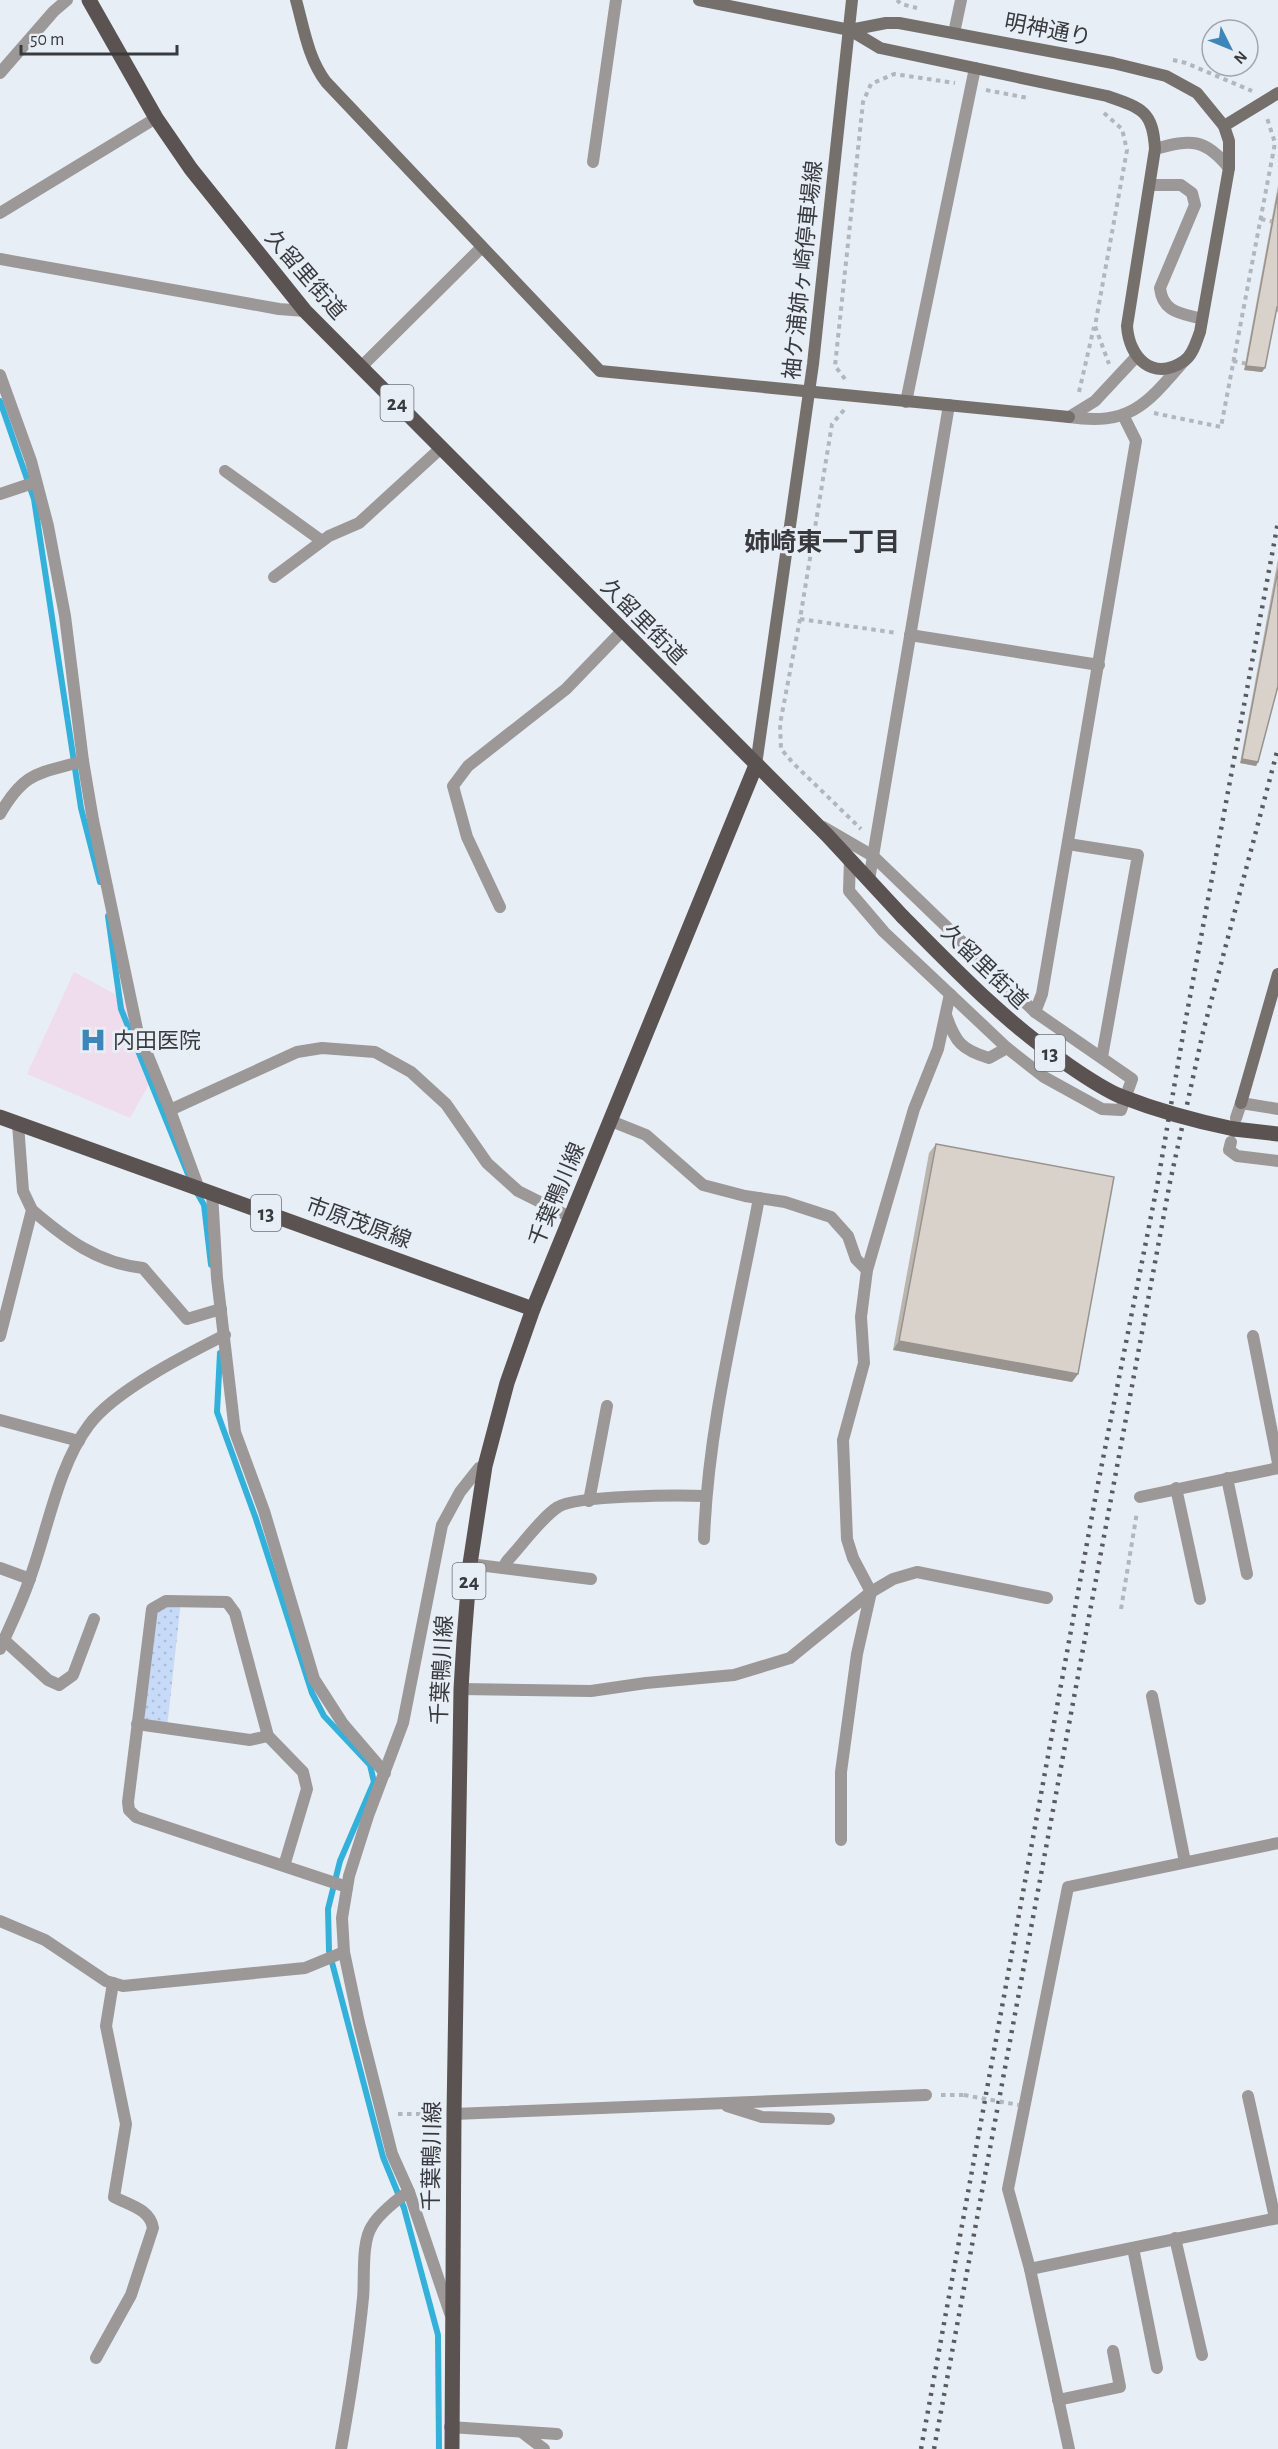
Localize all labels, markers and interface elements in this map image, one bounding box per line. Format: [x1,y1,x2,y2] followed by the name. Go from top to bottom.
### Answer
[1003,10,1093,49] street label: 明神通り
[21,18,177,56] scale bar
[1200,18,1260,78] north arrow
[30,31,64,49] text: 50 m
[1231,48,1250,67] text: N
[780,159,825,381] street label: 袖ケ浦姉ヶ崎停車場線
[261,225,350,323] street label: 久留里街道
[380,385,414,421] road number: 24
[744,528,900,556] district label: 姉崎東一丁目
[597,574,691,668] street label: 久留里街道
[937,920,1032,1013] street label: 久留里街道
[78,1025,108,1055] hospital icon: 内田医院
[113,1029,201,1052] place label: 内田医院
[1035,1035,1065,1071] road number: 13
[524,1139,589,1249] street label: 千葉鴨川線
[303,1193,414,1252] street label: 市原茂原線
[251,1195,281,1231] road number: 13
[452,1563,486,1599] road number: 24
[427,1614,456,1726] street label: 千葉鴨川線
[419,2101,444,2211] street label: 千葉鴨川線

